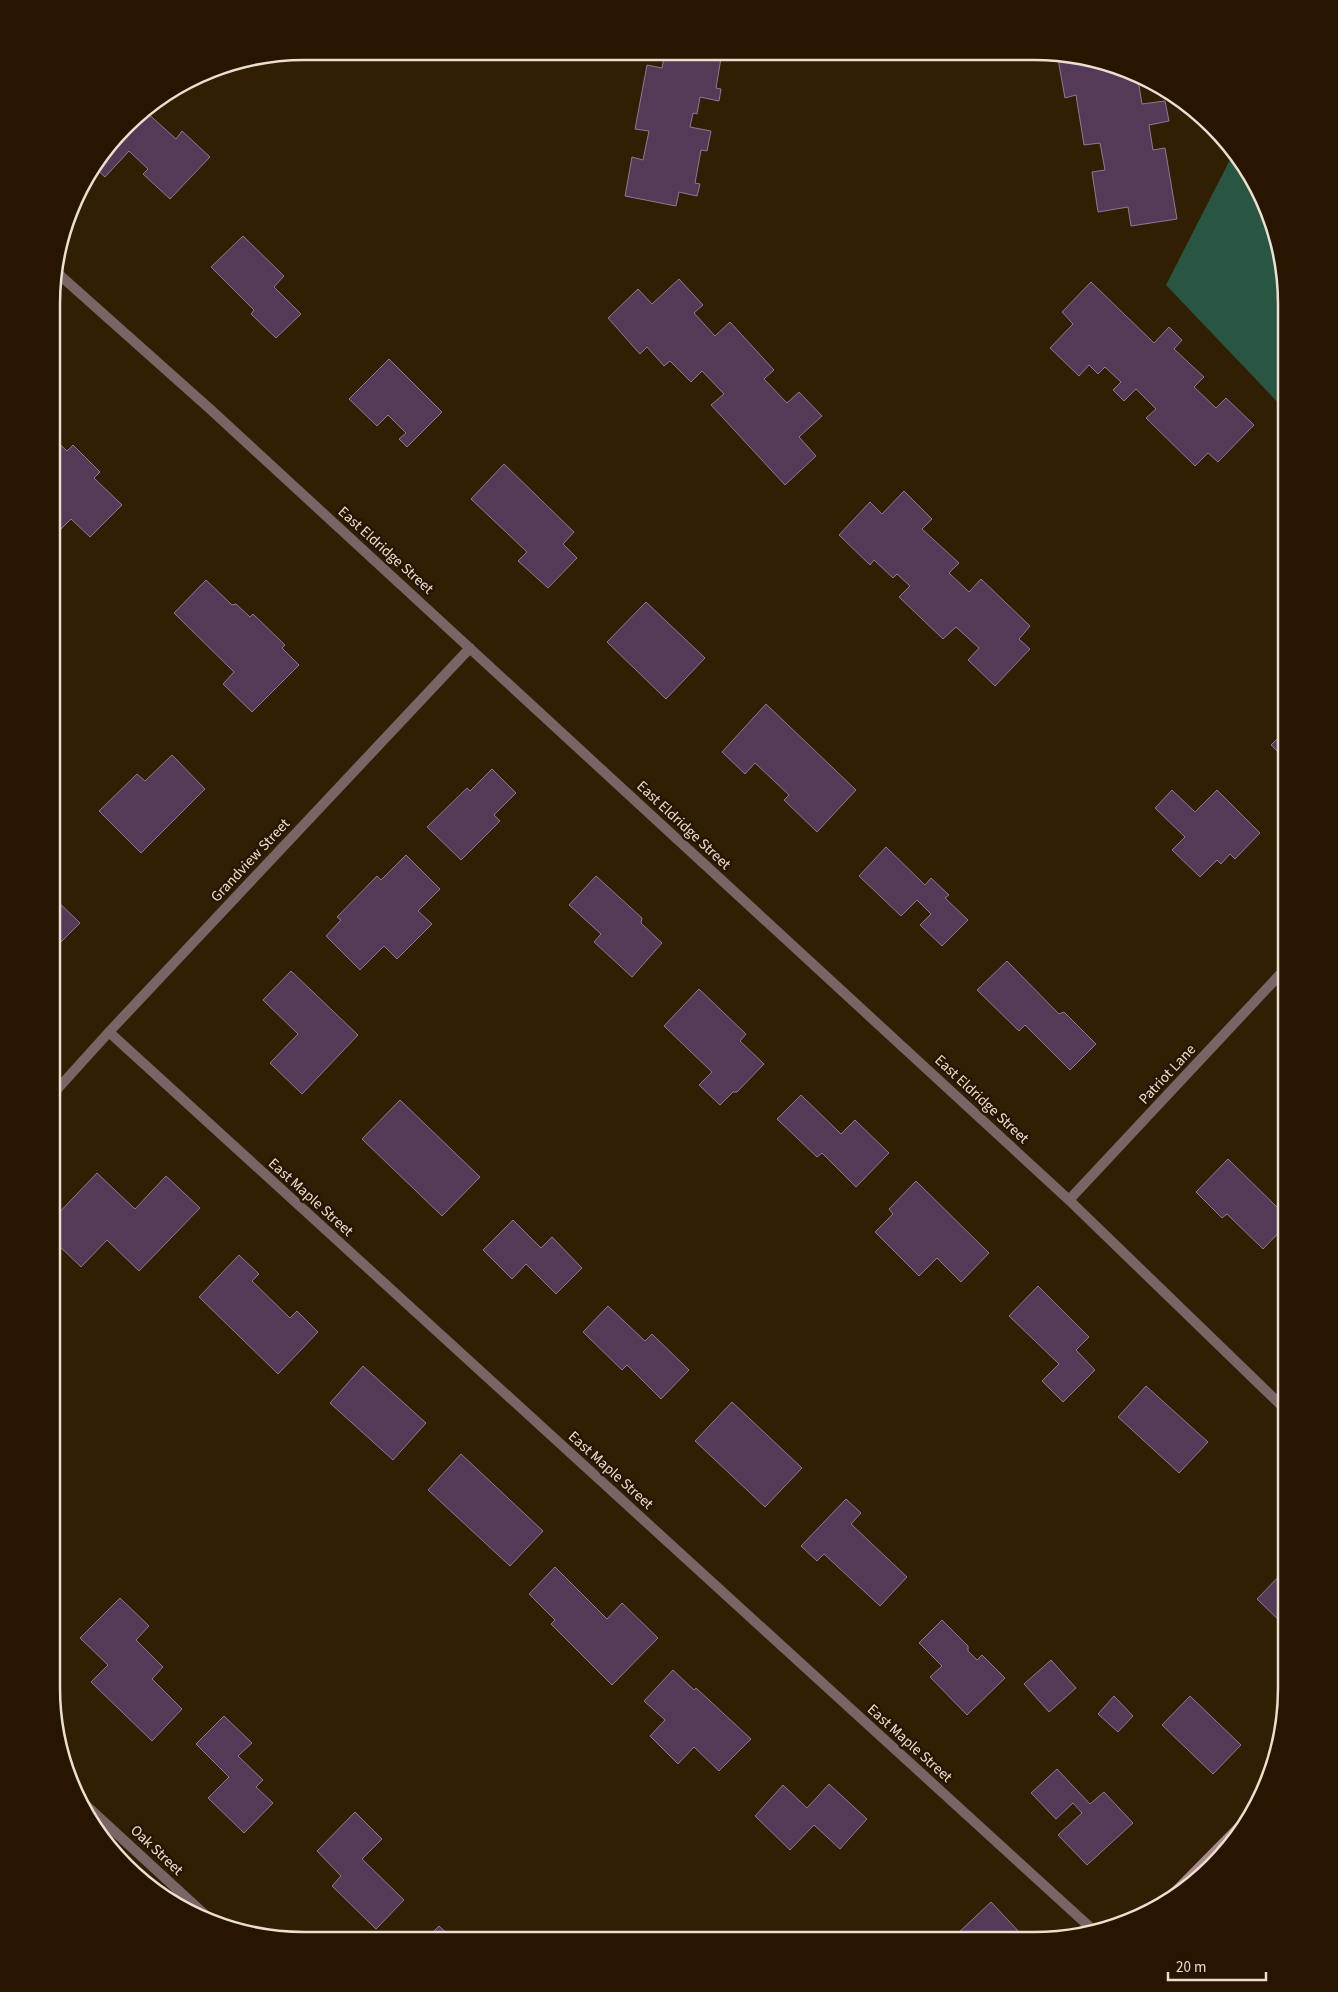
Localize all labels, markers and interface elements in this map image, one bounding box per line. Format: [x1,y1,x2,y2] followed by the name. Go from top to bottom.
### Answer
[333,502,438,599] street label: East Eldridge Street
[632,776,735,875] street label: East Eldridge Street
[206,814,295,907] street label: Grandview Street
[1134,1040,1201,1109] street label: Patriot Lane
[930,1050,1033,1149] street label: East Eldridge Street
[263,1153,358,1241] street label: East Maple Street
[563,1426,658,1514] street label: East Maple Street
[862,1699,957,1787] street label: East Maple Street
[126,1820,188,1880] street label: Oak Street
[1168,1950,1266,1982] scale bar
[1176,1957,1206,1978] text: 20 m

